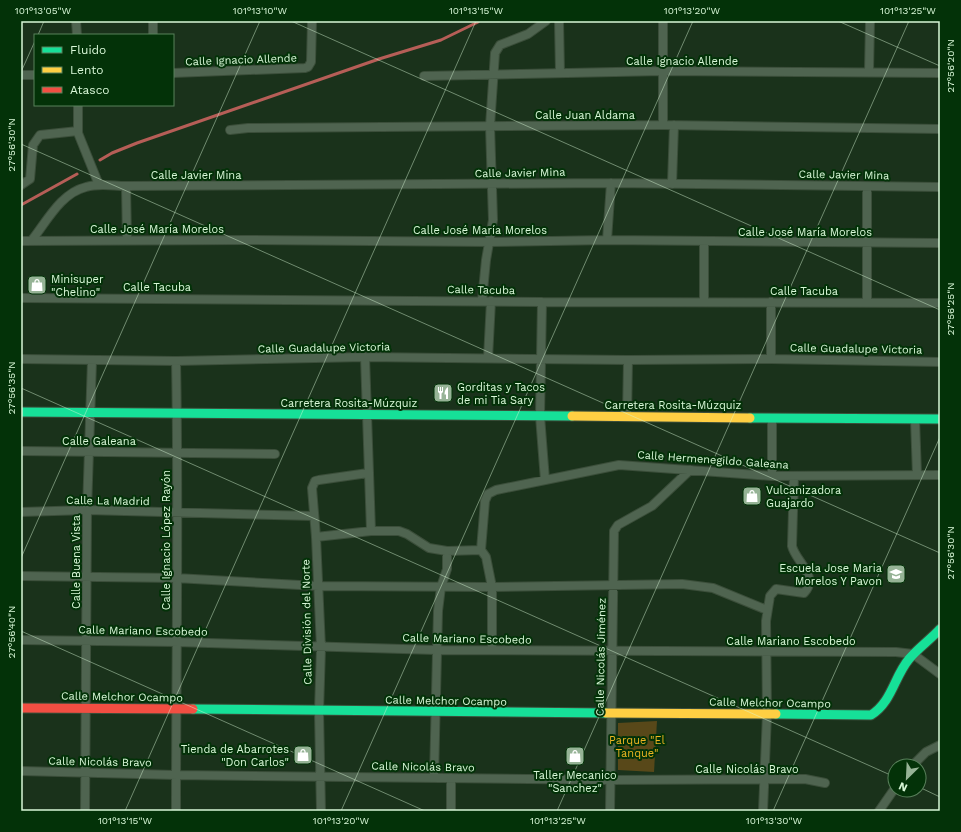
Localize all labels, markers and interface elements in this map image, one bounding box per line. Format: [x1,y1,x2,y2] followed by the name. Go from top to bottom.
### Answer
[15,5,72,16] text: 101°13'05"W
[233,5,288,16] text: 101°13'10"W
[449,5,503,16] text: 101°13'15"W
[664,5,721,16] text: 101°13'20"W
[880,5,936,16] text: 101°13'25"W
[34,34,174,106] legend
[945,39,956,93] text: 27°56'20"N
[70,43,106,57] text: Fluido
[185,52,297,68] street label: Calle Ignacio Allende
[626,55,738,68] street label: Calle Ignacio Allende
[70,63,104,77] text: Lento
[70,83,110,97] text: Atasco
[535,109,635,122] street label: Calle Juan Aldama
[6,118,17,172] text: 27°56'30"N
[475,166,565,180] street label: Calle Javier Mina
[799,168,889,182] street label: Calle Javier Mina
[151,169,241,182] street label: Calle Javier Mina
[90,223,224,236] street label: Calle José María Morelos
[413,224,547,237] street label: Calle José María Morelos
[738,226,872,239] street label: Calle José María Morelos
[51,273,104,299] place label: Minisuper "Chelino"
[26,274,48,296] shop icon: Minisuper "Chelino"
[123,281,191,294] street label: Calle Tacuba
[945,282,956,336] text: 27°56'25"N
[447,283,515,297] street label: Calle Tacuba
[770,285,838,298] street label: Calle Tacuba
[258,340,390,356] street label: Calle Guadalupe Victoria
[790,341,922,357] street label: Calle Guadalupe Victoria
[6,361,17,415] text: 27°56'35"N
[457,381,545,407] place label: Gorditas y Tacos de mi Tia Sary
[432,382,454,404] restaurant icon: Gorditas y Tacos de mi Tia Sary
[281,397,418,410] street label: Carretera Rosita-Múzquiz
[605,399,742,412] street label: Carretera Rosita-Múzquiz
[62,435,136,448] street label: Calle Galeana
[637,448,789,472] street label: Calle Hermenegildo Galeana
[160,470,173,610] street label: Calle Ignacio López Rayón
[766,484,841,510] place label: Vulcanizadora Guajardo
[741,485,763,507] shop icon: Vulcanizadora Guajardo
[66,494,150,508] street label: Calle La Madrid
[70,515,83,609] street label: Calle Buena Vista
[945,526,956,580] text: 27°56'30"N
[299,559,315,685] street label: Calle División del Norte
[779,562,882,588] place label: Escuela Jose Maria Morelos Y Pavon
[885,563,907,585] school or university icon: Escuela Jose Maria Morelos Y Pavon
[593,598,609,716] street label: Calle Nicolás Jiménez
[6,606,17,658] text: 27°56'40"N
[78,623,208,639] street label: Calle Mariano Escobedo
[402,631,532,647] street label: Calle Mariano Escobedo
[726,635,856,648] street label: Calle Mariano Escobedo
[61,689,183,705] street label: Calle Melchor Ocampo
[385,693,507,709] street label: Calle Melchor Ocampo
[709,695,831,711] street label: Calle Melchor Ocampo
[609,734,666,760] park label: Parque "El Tanque"
[181,743,289,769] place label: Tienda de Abarrotes "Don Carlos"
[292,744,314,766] shop icon: Tienda de Abarrotes "Don Carlos"
[564,745,586,767] shop icon: Taller Mecanico "Sanchez"
[48,755,152,769] street label: Calle Nicolás Bravo
[887,758,927,798] north arrow
[371,760,475,774] street label: Calle Nicolás Bravo
[695,763,799,776] street label: Calle Nicolás Bravo
[533,769,617,795] place label: Taller Mecanico "Sanchez"
[897,779,910,794] text: N
[98,815,152,826] text: 101°13'15"W
[313,815,370,826] text: 101°13'20"W
[530,815,586,826] text: 101°13'25"W
[746,815,803,826] text: 101°13'30"W

